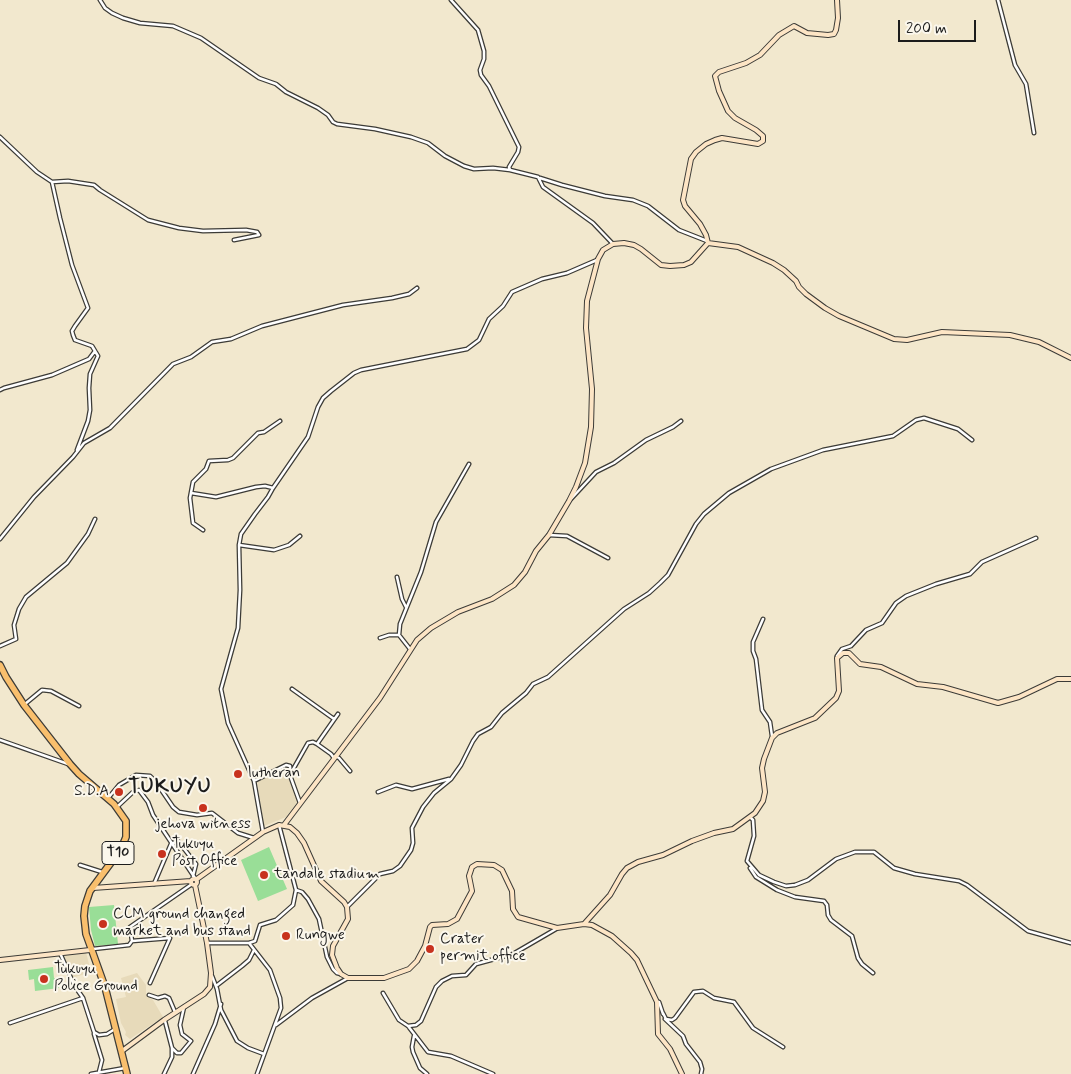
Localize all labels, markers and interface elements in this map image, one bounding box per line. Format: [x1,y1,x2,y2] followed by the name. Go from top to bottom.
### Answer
[901,10,978,42] scale bar
[906,19,947,39] text: 200 m
[248,765,300,783] place label: lutheran
[232,768,244,780] marker: lutheran
[129,776,211,800] district label: TUKUYU
[74,783,109,801] place label: S.D.A
[113,786,125,798] marker: S.D.A
[197,802,209,814] marker: jehova witness
[155,816,251,834] place label: jehova witness
[172,836,237,871] place label: Tukuyu Post Office
[102,841,134,864] road number: T10
[156,848,168,860] marker: Tukuyu Post Office
[274,866,380,884] place label: tandale stadium
[258,869,270,881] marker: tandale stadium
[113,906,251,941] place label: CCM ground changed market and bus stand
[97,918,109,930] marker: CCM ground changed market and bus stand
[296,927,345,945] place label: Rungwe
[280,930,292,942] marker: Rungwe
[440,931,526,966] place label: Crater permit office
[424,943,436,955] marker: Crater permit office
[54,961,138,996] place label: Tukuyu Police Ground
[38,973,50,985] marker: Tukuyu Police Ground

